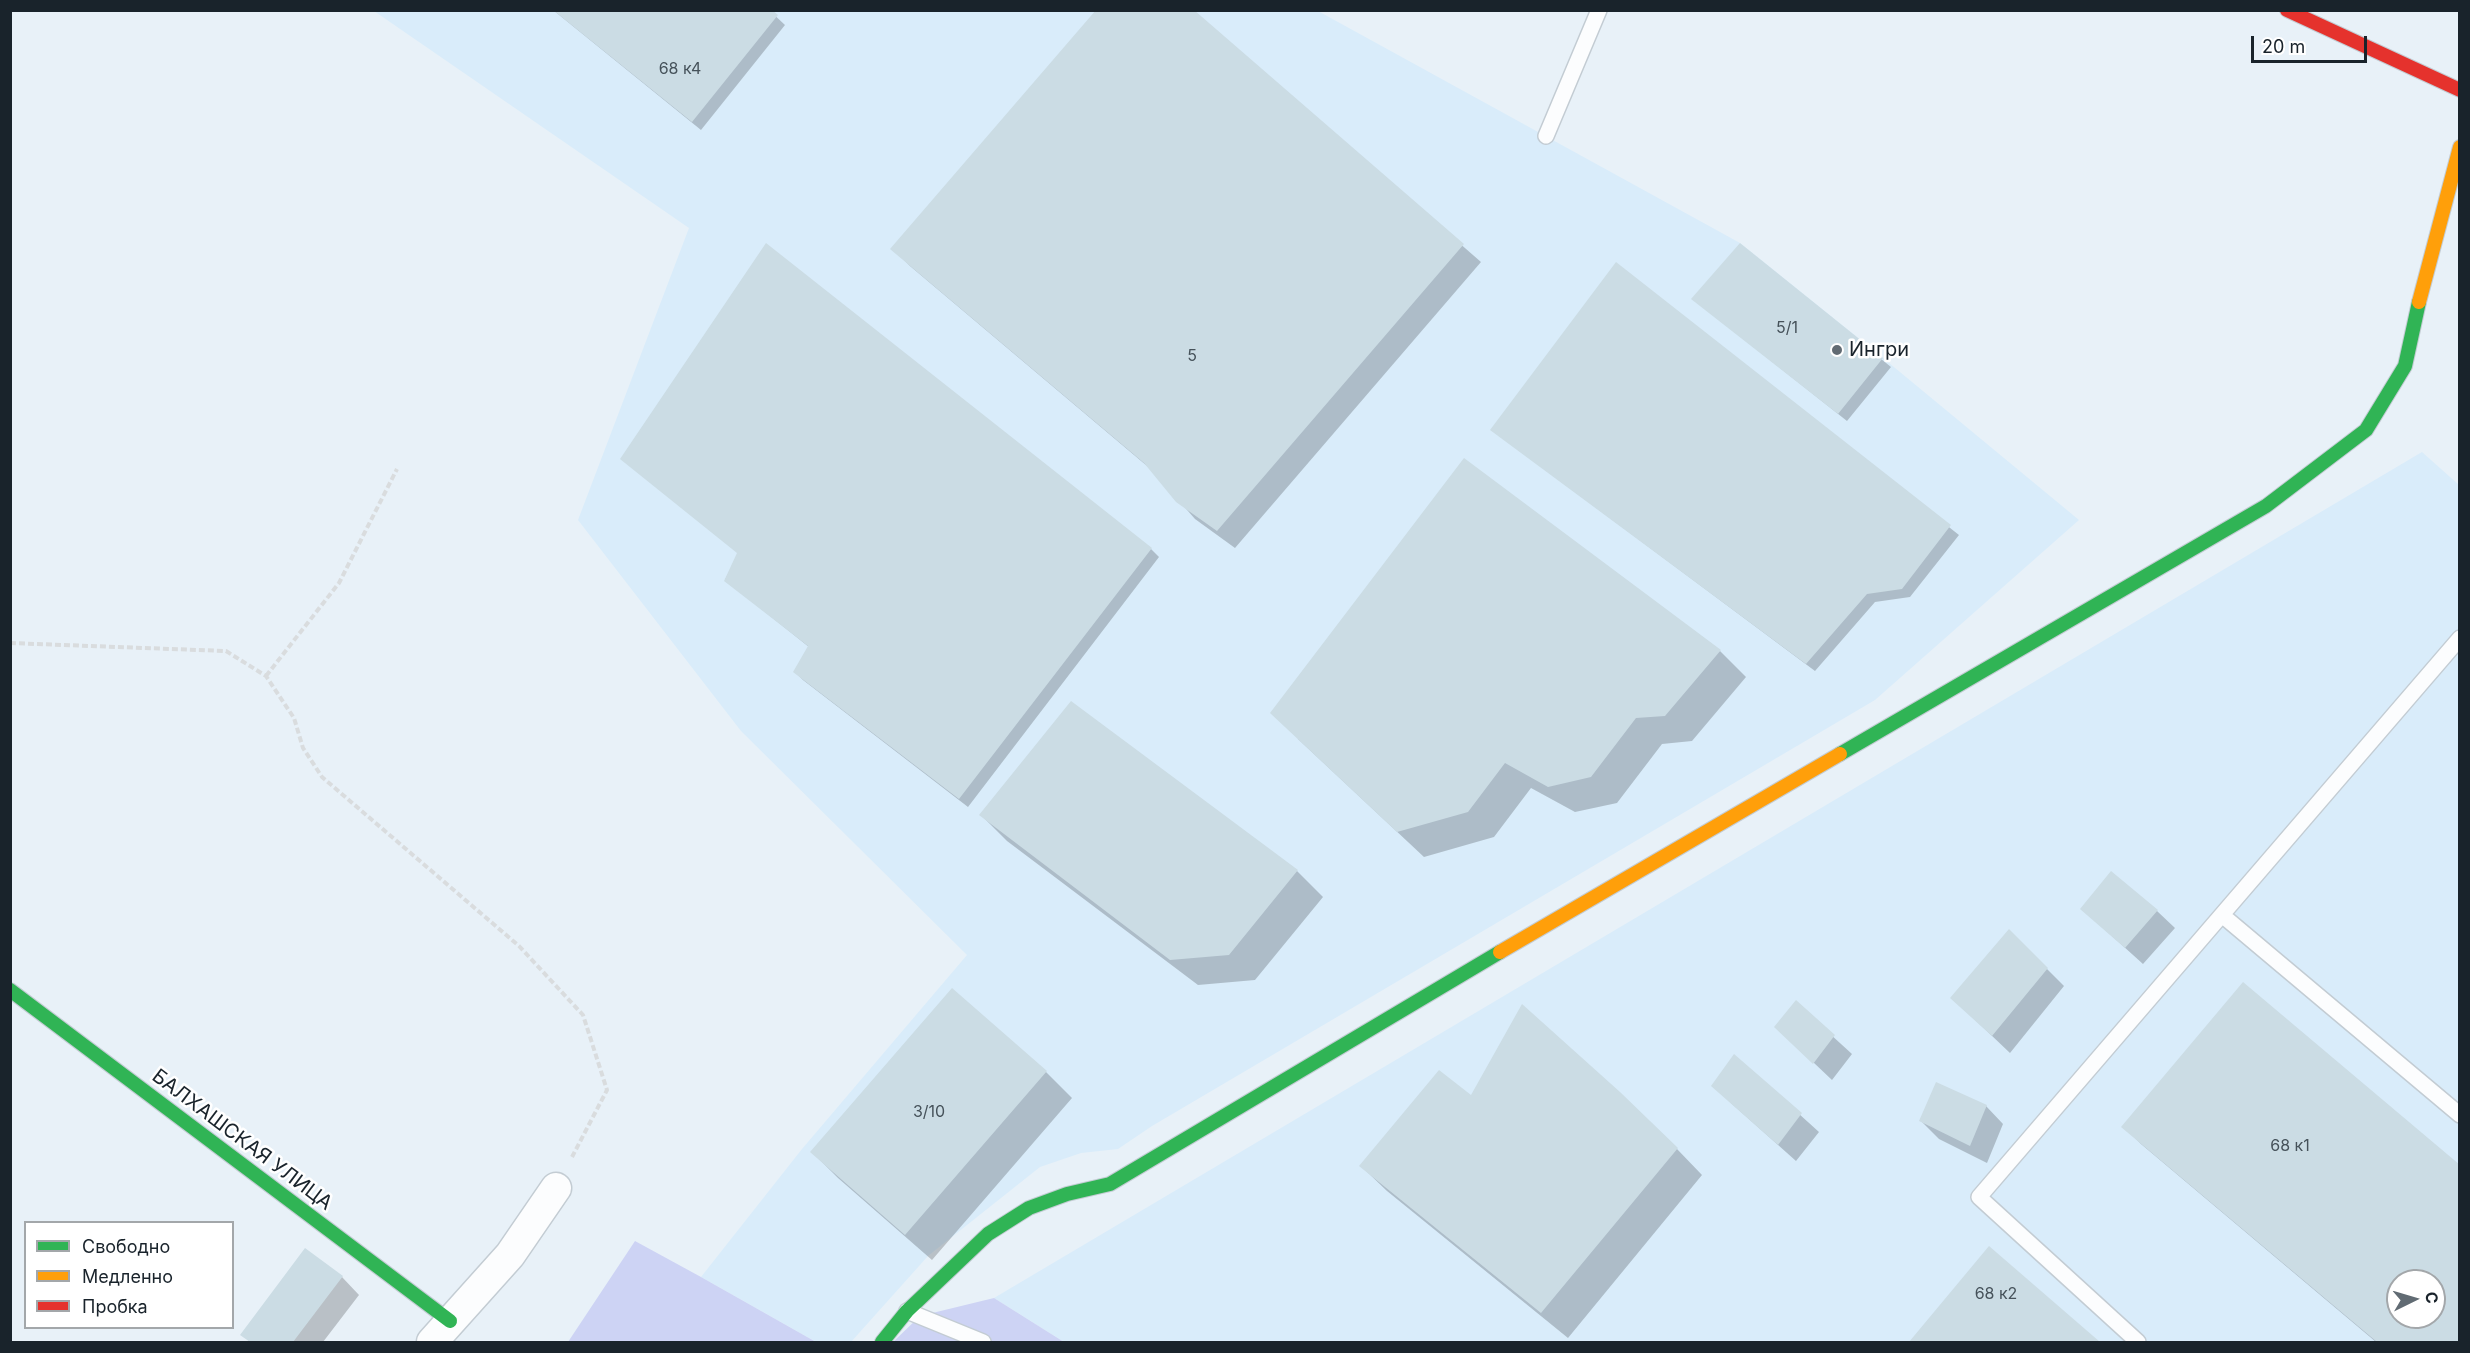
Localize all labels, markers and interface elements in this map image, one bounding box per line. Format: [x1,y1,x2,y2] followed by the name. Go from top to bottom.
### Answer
[2254,24,2370,62] scale bar
[2262,36,2305,57] text: 20 m
[659,59,701,79] house number: 68 к4
[1776,318,1798,338] house number: 5/1
[1849,338,1909,362] place label: Ингри
[1830,343,1844,357] marker: Ингри
[1187,346,1197,366] house number: 5
[147,1064,337,1216] street label: БАЛХАШСКАЯ УЛИЦА
[913,1102,945,1122] house number: 3/10
[2270,1136,2310,1156] house number: 68 к1
[24,1221,234,1329] legend
[82,1236,170,1257] text: Свободно
[82,1266,173,1287] text: Медленно
[2386,1269,2446,1329] north arrow
[1975,1284,2017,1304] house number: 68 к2
[2421,1291,2442,1304] text: С
[82,1296,148,1317] text: Пробка

